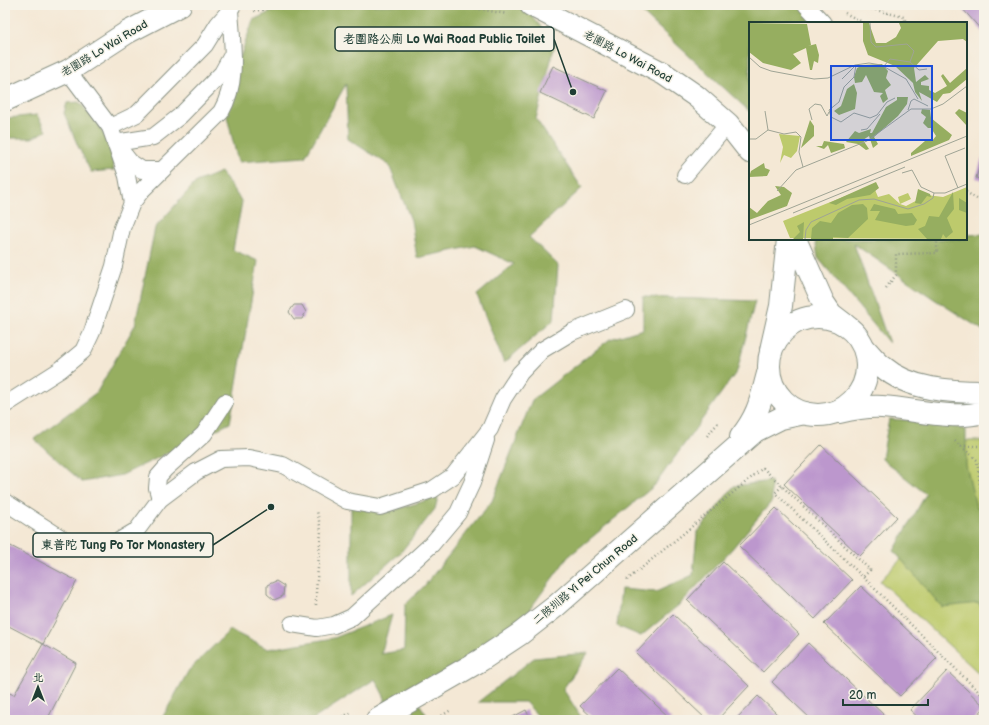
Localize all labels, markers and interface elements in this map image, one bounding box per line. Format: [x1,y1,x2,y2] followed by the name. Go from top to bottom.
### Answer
[59,17,150,79] street label: 老圍路 Lo Wai Road
[749,22,967,240] inset map
[335,27,554,51] callout: 老圍路公廁 Lo Wai Road Public Toilet
[581,28,674,85] street label: 老圍路 Lo Wai Road
[343,32,545,47] text: 老圍路公廁 Lo Wai Road Public Toilet
[530,532,640,627] street label: 二陂圳路 Yi Pei Chun Road
[33,533,213,557] callout: 東普陀 Tung Po Tor Monastery
[41,538,205,553] text: 東普陀 Tung Po Tor Monastery
[18,667,58,707] north arrow
[33,671,44,684] text: 北
[843,681,928,707] scale bar
[849,688,876,703] text: 20 m

